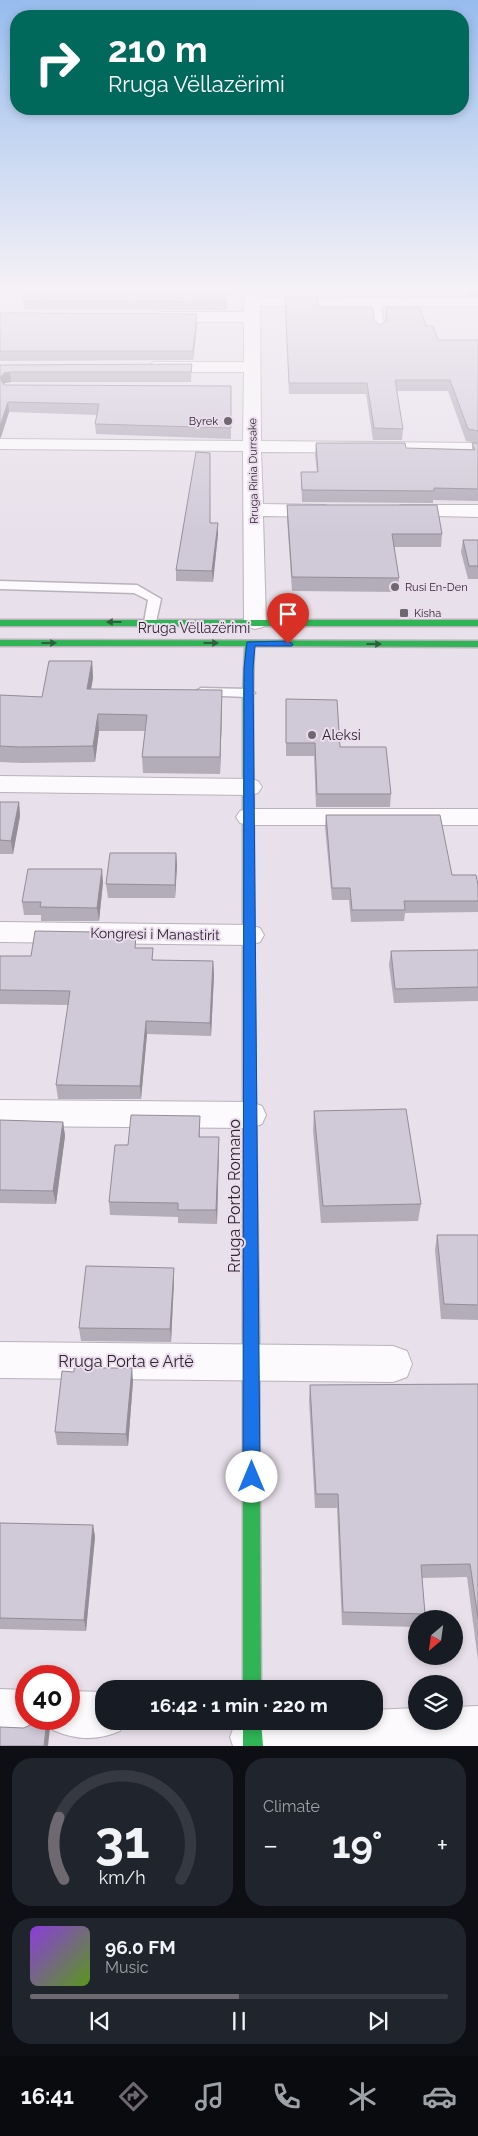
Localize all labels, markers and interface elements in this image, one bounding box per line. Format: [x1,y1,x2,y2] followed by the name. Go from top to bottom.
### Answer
[108,29,208,70] text: 210 m
[25,30,90,95] icon: right
[108,71,285,97] text: Rruga Vëllazërimi
[189,415,218,428] place label: Byrek
[222,415,234,427] marker: Byrek
[246,418,261,524] street label: Rruga Rinia Durrsake
[389,581,401,593] marker: Rusi En-Den
[405,581,468,594] place label: Rusi En-Den
[267,593,309,644] pin
[274,600,302,628] icon: arrive
[398,607,410,619] marker: Kisha
[414,607,441,620] place label: Kisha
[106,619,122,627] one-way arrow
[138,620,250,636] street label: Rruga Vëllazërimi
[41,639,57,647] one-way arrow
[203,639,219,647] one-way arrow
[366,640,382,648] one-way arrow
[322,727,361,743] place label: Aleksi
[306,729,318,741] marker: Aleksi
[90,925,220,943] street label: Kongresi i Manastirit
[225,1119,244,1273] street label: Rruga Porto Romano
[58,1352,194,1371] street label: Rruga Porta e Artë
[225,1450,277,1502] position arrow
[408,1610,462,1665] north arrow
[408,1610,463,1730] map controls
[15,1665,80,1730] speed limit sign: 40
[408,1675,463,1730] button: layers
[150,1694,328,1716] text: 16:42 · 1 min · 220 m
[263,1797,320,1816] text: Climate
[95,1809,150,1870] text: 31
[332,1822,383,1867] text: 19°
[263,1829,278,1862] text: −
[436,1829,448,1862] text: +
[99,1867,146,1888] text: km/h
[105,1936,176,1958] text: 96.0 FM
[105,1958,149,1977] text: Music
[86,2007,114,2035] icon: previous
[225,2007,253,2035] icon: pause
[364,2007,392,2035] icon: next
[116,2079,151,2114] icon: directions
[192,2079,227,2114] icon: music
[269,2079,304,2114] icon: phone
[345,2079,380,2114] icon: climate
[422,2079,457,2114] icon: car
[21,2083,74,2109] text: 16:41

